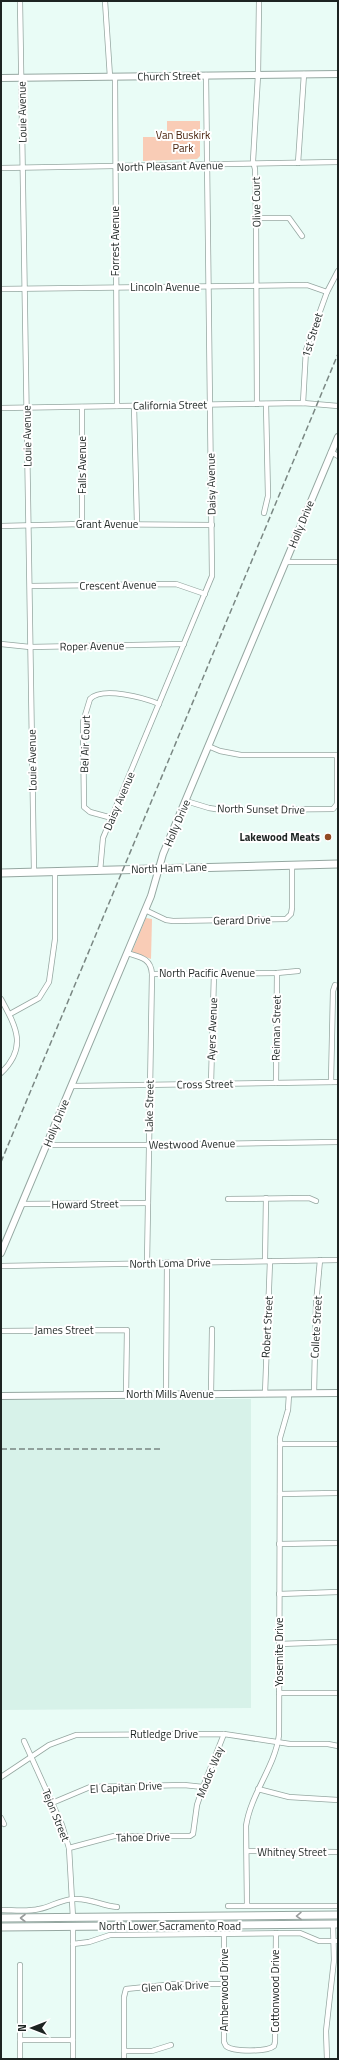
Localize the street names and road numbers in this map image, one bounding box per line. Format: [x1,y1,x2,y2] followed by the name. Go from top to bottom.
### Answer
[137,67,201,85] street label: Church Street
[13,81,31,143] street label: Louie Avenue
[117,157,224,175] street label: North Pleasant Avenue
[248,176,264,227] street label: Olive Court
[107,205,123,276] street label: Forrest Avenue
[130,279,200,295] street label: Lincoln Avenue
[298,311,326,359] street label: 1st Street
[133,396,207,414] street label: California Street
[18,405,36,467] street label: Louie Avenue
[74,436,90,494] street label: Falls Avenue
[202,452,220,515] street label: Daisy Avenue
[284,497,318,550] street label: Holly Drive
[76,516,139,532] street label: Grant Avenue
[79,576,157,594] street label: Crescent Avenue
[60,637,125,655] street label: Roper Avenue
[76,715,94,773] street label: Bel Air Court
[23,729,41,791] street label: Louie Avenue
[99,769,139,833] street label: Daisy Avenue
[160,796,194,849] street label: Holly Drive
[217,800,306,818] street label: North Sunset Drive
[131,859,208,877] street label: North Ham Lane
[213,911,271,929] street label: Gerard Drive
[159,965,255,981] street label: North Pacific Avenue
[267,995,285,1061] street label: Reiman Street
[203,997,221,1061] street label: Ayers Avenue
[177,1076,233,1092] street label: Cross Street
[141,1080,157,1132] street label: Lake Street
[39,1096,73,1149] street label: Holly Drive
[149,1135,236,1153] street label: Westwood Avenue
[51,1195,119,1213] street label: Howard Street
[129,1254,211,1272] street label: North Loma Drive
[257,1295,277,1359] street label: Robert Street
[306,1295,326,1359] street label: Collete Street
[34,1322,94,1338] street label: James Street
[126,1386,214,1402] street label: North Mills Avenue
[271,1617,287,1687] street label: Yosemite Drive
[130,1726,198,1742] street label: Rutledge Drive
[192,1743,228,1800] street label: Modoc Way
[89,1777,163,1797] street label: El Capitan Drive
[38,1786,74,1844] street label: Tejon Street
[116,1829,171,1845] street label: Tahoe Drive
[257,1844,327,1860] street label: Whitney Street
[99,1918,241,1934] street label: North Lower Sacramento Road
[216,1948,232,2032] street label: Amberwood Drive
[267,1949,283,2033] street label: Cottonwood Drive
[141,1976,210,1996] street label: Glen Oak Drive

